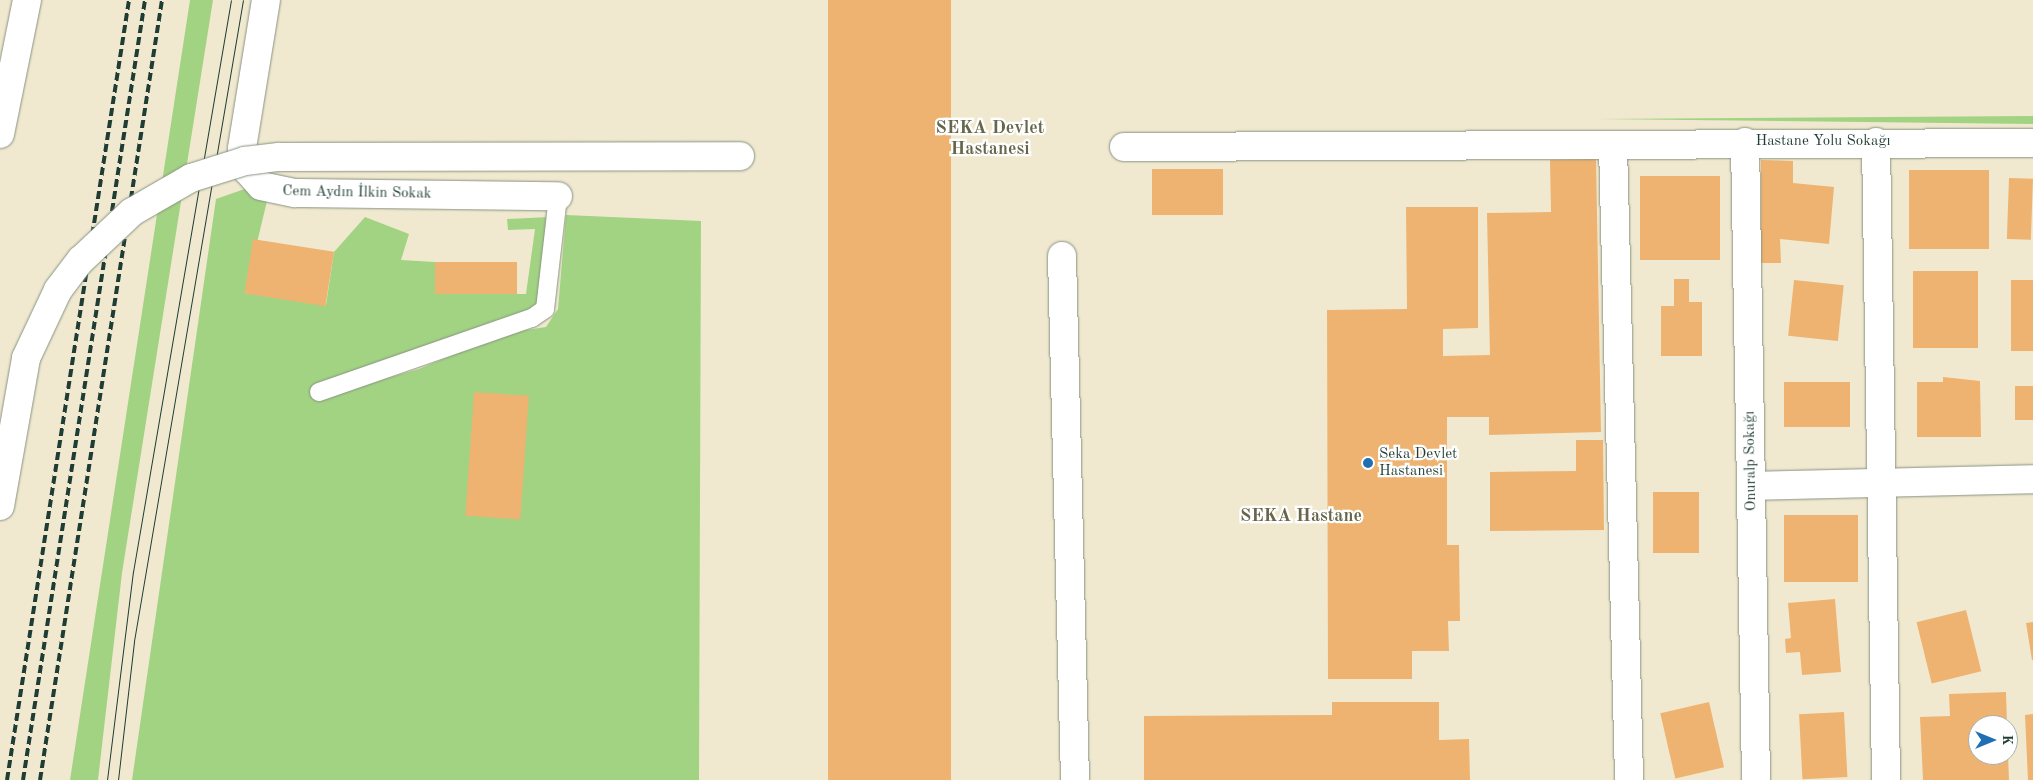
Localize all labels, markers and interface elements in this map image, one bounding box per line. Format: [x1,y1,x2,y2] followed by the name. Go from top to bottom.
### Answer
[936,118,1044,160] district label: SEKA Devlet Hastanesi
[1755,133,1891,151] street label: Hastane Yolu Sokağı
[282,183,432,203] street label: Cem Aydın İlkin Sokak
[1741,411,1761,511] street label: Onuralp Sokağı
[1379,445,1457,480] place label: Seka Devlet Hastanesi
[1361,456,1375,470] marker: Seka Devlet Hastanesi
[1240,505,1362,527] district label: SEKA Hastane
[1968,715,2018,765] north arrow
[2000,735,2014,745] text: K

